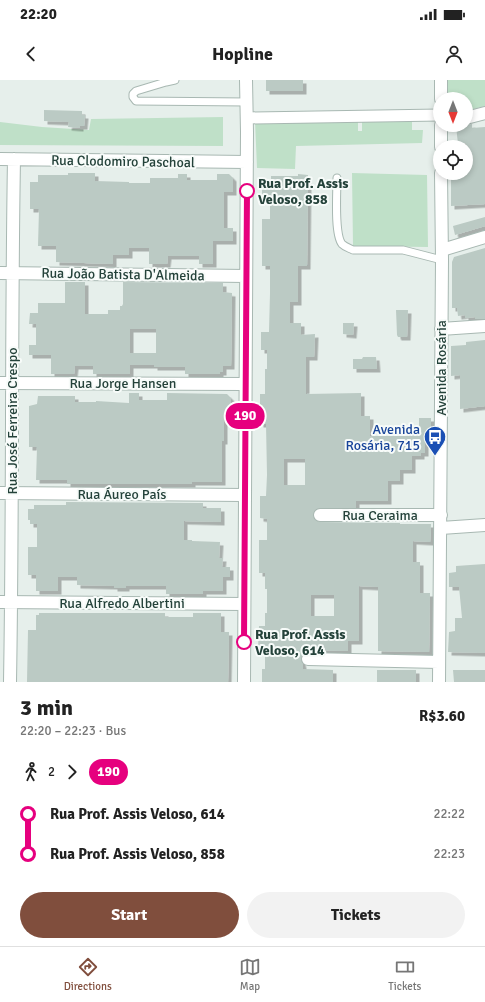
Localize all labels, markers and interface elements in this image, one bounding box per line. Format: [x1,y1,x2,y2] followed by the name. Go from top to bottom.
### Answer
[20,5,57,23] text: 22:20
[20,43,42,65] icon: back
[212,43,273,65] text: Hopline
[443,43,465,65] icon: person
[433,92,473,132] north arrow
[433,92,473,180] map controls
[433,140,473,180] button: locate
[51,152,195,171] street label: Rua Clodomiro Paschoal
[258,175,349,208] place label: Rua Prof. Assis Veloso, 858
[239,183,255,199] marker: Rua Prof. Assis Veloso, 858
[41,265,205,284] street label: Rua João Batista D'Almeida
[433,320,450,416] street label: Avenida Rosária
[4,348,21,494] street label: Rua José Ferreira Crespo
[70,375,176,392] street label: Rua Jorge Hansen
[222,403,268,429] line badge: 190
[234,407,256,424] text: 190
[345,421,420,454] place label: Avenida Rosária, 715
[422,424,448,457] bus stop icon: Avenida Rosária, 715
[78,486,166,503] street label: Rua Áureo País
[342,507,418,524] street label: Rua Ceraima
[59,595,185,612] street label: Rua Alfredo Albertini
[255,626,346,659] place label: Rua Prof. Assis Veloso, 614
[236,634,252,650] marker: Rua Prof. Assis Veloso, 614
[20,694,73,721] text: 3 min
[419,707,465,725] text: R$3.60
[20,723,126,739] text: 22:20 – 22:23 · Bus
[20,761,42,783] icon: walk
[61,761,83,783] icon: forward
[97,763,120,780] text: 190
[48,764,55,780] text: 2
[50,805,225,823] text: Rua Prof. Assis Veloso, 614
[433,806,465,822] text: 22:22
[50,845,225,863] text: Rua Prof. Assis Veloso, 858
[433,846,465,862] text: 22:23
[20,892,239,938] button: Start
[247,892,465,938] button: Tickets
[64,956,112,993] tab: Directions
[239,956,261,993] tab: Map
[388,956,421,993] tab: Tickets

